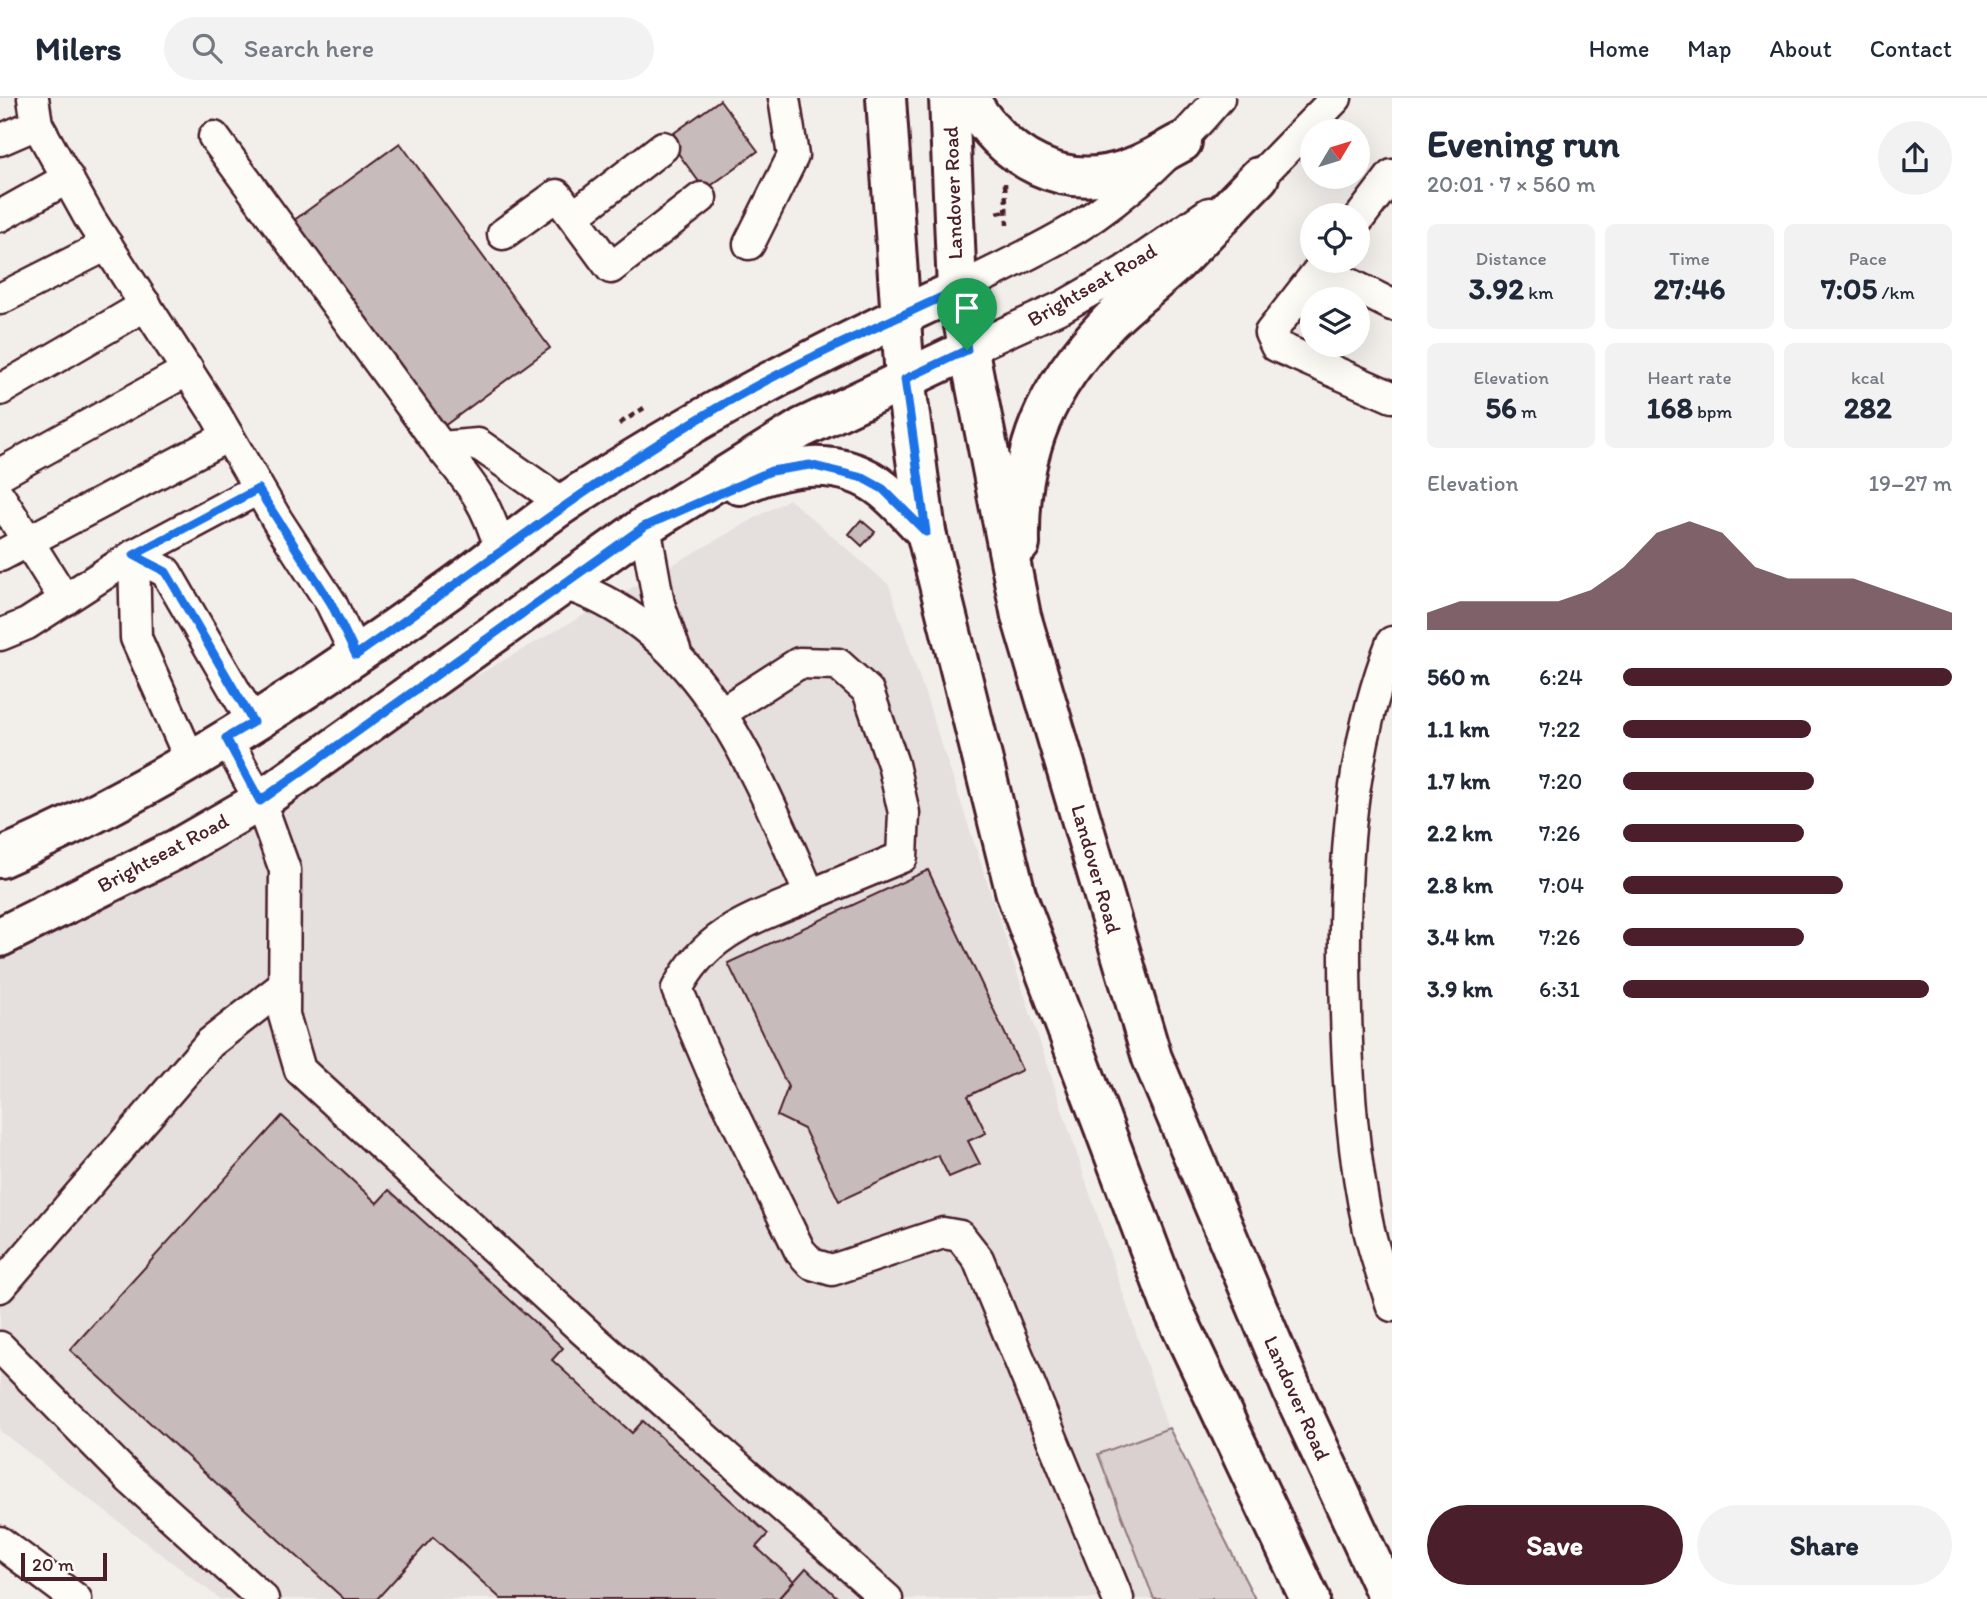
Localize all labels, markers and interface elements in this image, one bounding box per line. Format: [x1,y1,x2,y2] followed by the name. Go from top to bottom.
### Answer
[164,17,654,80] search box
[35,29,122,68] text: Milers
[188,29,226,67] icon: search
[244,32,374,64] text: Search here
[1589,34,1649,63] text: Home
[1687,34,1731,63] text: Map
[1769,34,1832,63] text: About
[1870,34,1952,63] text: Contact
[1300,119,1370,189] north arrow
[1300,119,1370,357] map controls
[1427,121,1620,167] text: Evening run
[1878,121,1952,195] button: share
[938,126,967,260] street label: Landover Road
[1427,170,1596,198] text: 20:01 · 7 × 560 m
[1300,203,1370,273] button: locate
[1023,237,1161,332] street label: Brightseat Road
[1476,247,1547,270] text: Distance
[1669,247,1710,270] text: Time
[1849,247,1887,270] text: Pace
[1469,270,1524,307] text: 3.92
[1654,270,1725,307] text: 27:46
[1821,270,1877,307] text: 7:05
[937,278,997,350] pin
[1524,281,1553,304] text: km
[1877,281,1915,304] text: /km
[1300,287,1370,357] button: layers
[948,289,986,327] icon: arrive
[1473,366,1549,389] text: Elevation
[1647,366,1732,389] text: Heart rate
[1851,366,1885,389] text: kcal
[1485,389,1517,426] text: 56
[1647,389,1693,426] text: 168
[1844,389,1892,426] text: 282
[1517,400,1537,423] text: m
[1693,400,1732,423] text: bpm
[1427,469,1518,497] text: Elevation
[1868,469,1952,497] text: 19–27 m
[1427,663,1490,691] text: 560 m
[1539,663,1583,691] text: 6:24
[1427,715,1490,743] text: 1.1 km
[1539,715,1580,743] text: 7:22
[1427,767,1490,795] text: 1.7 km
[1539,767,1582,795] text: 7:20
[1066,801,1127,936] street label: Landover Road
[93,807,233,898] street label: Brightseat Road
[1427,819,1492,847] text: 2.2 km
[1539,819,1580,847] text: 7:26
[1427,871,1493,899] text: 2.8 km
[1539,871,1584,899] text: 7:04
[1427,923,1495,951] text: 3.4 km
[1539,923,1580,951] text: 7:26
[1427,975,1493,1003] text: 3.9 km
[1539,975,1580,1003] text: 6:31
[1259,1332,1336,1464] street label: Landover Road
[1427,1505,1683,1585] button: Save
[1697,1505,1952,1585] button: Share
[21,1550,107,1582] scale bar
[32,1553,74,1576] text: 20 m

